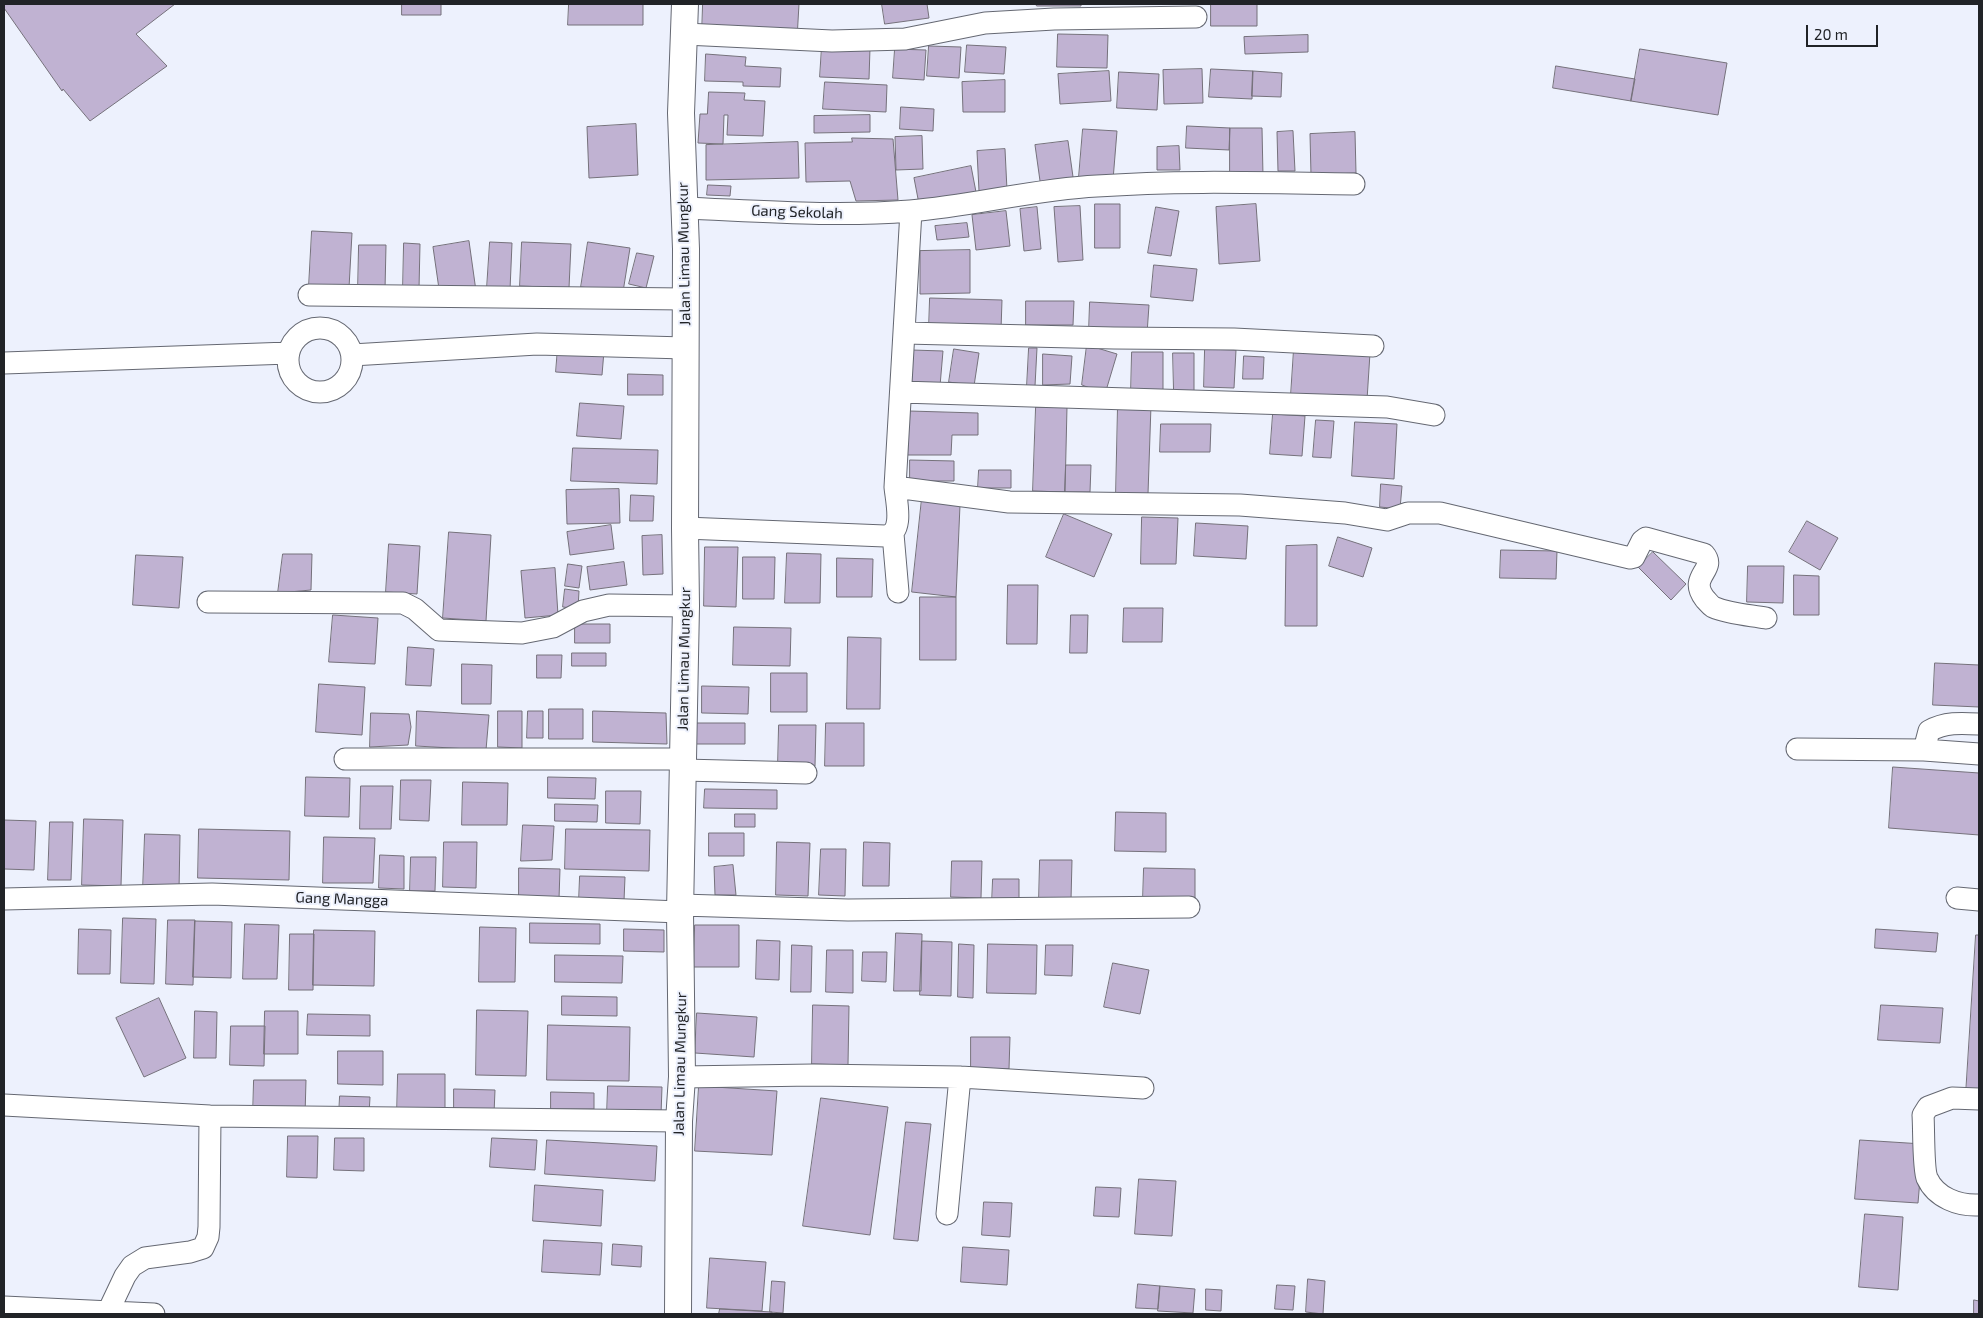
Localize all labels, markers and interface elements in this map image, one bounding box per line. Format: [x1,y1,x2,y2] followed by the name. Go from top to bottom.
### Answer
[1808,15,1880,47] scale bar
[1814,25,1848,43] text: 20 m
[674,182,694,326] street label: Jalan Limau Mungkur
[751,201,843,223] street label: Gang Sekolah
[674,587,694,731] street label: Jalan Limau Mungkur
[295,888,389,910] street label: Gang Mangga
[670,992,690,1136] street label: Jalan Limau Mungkur

